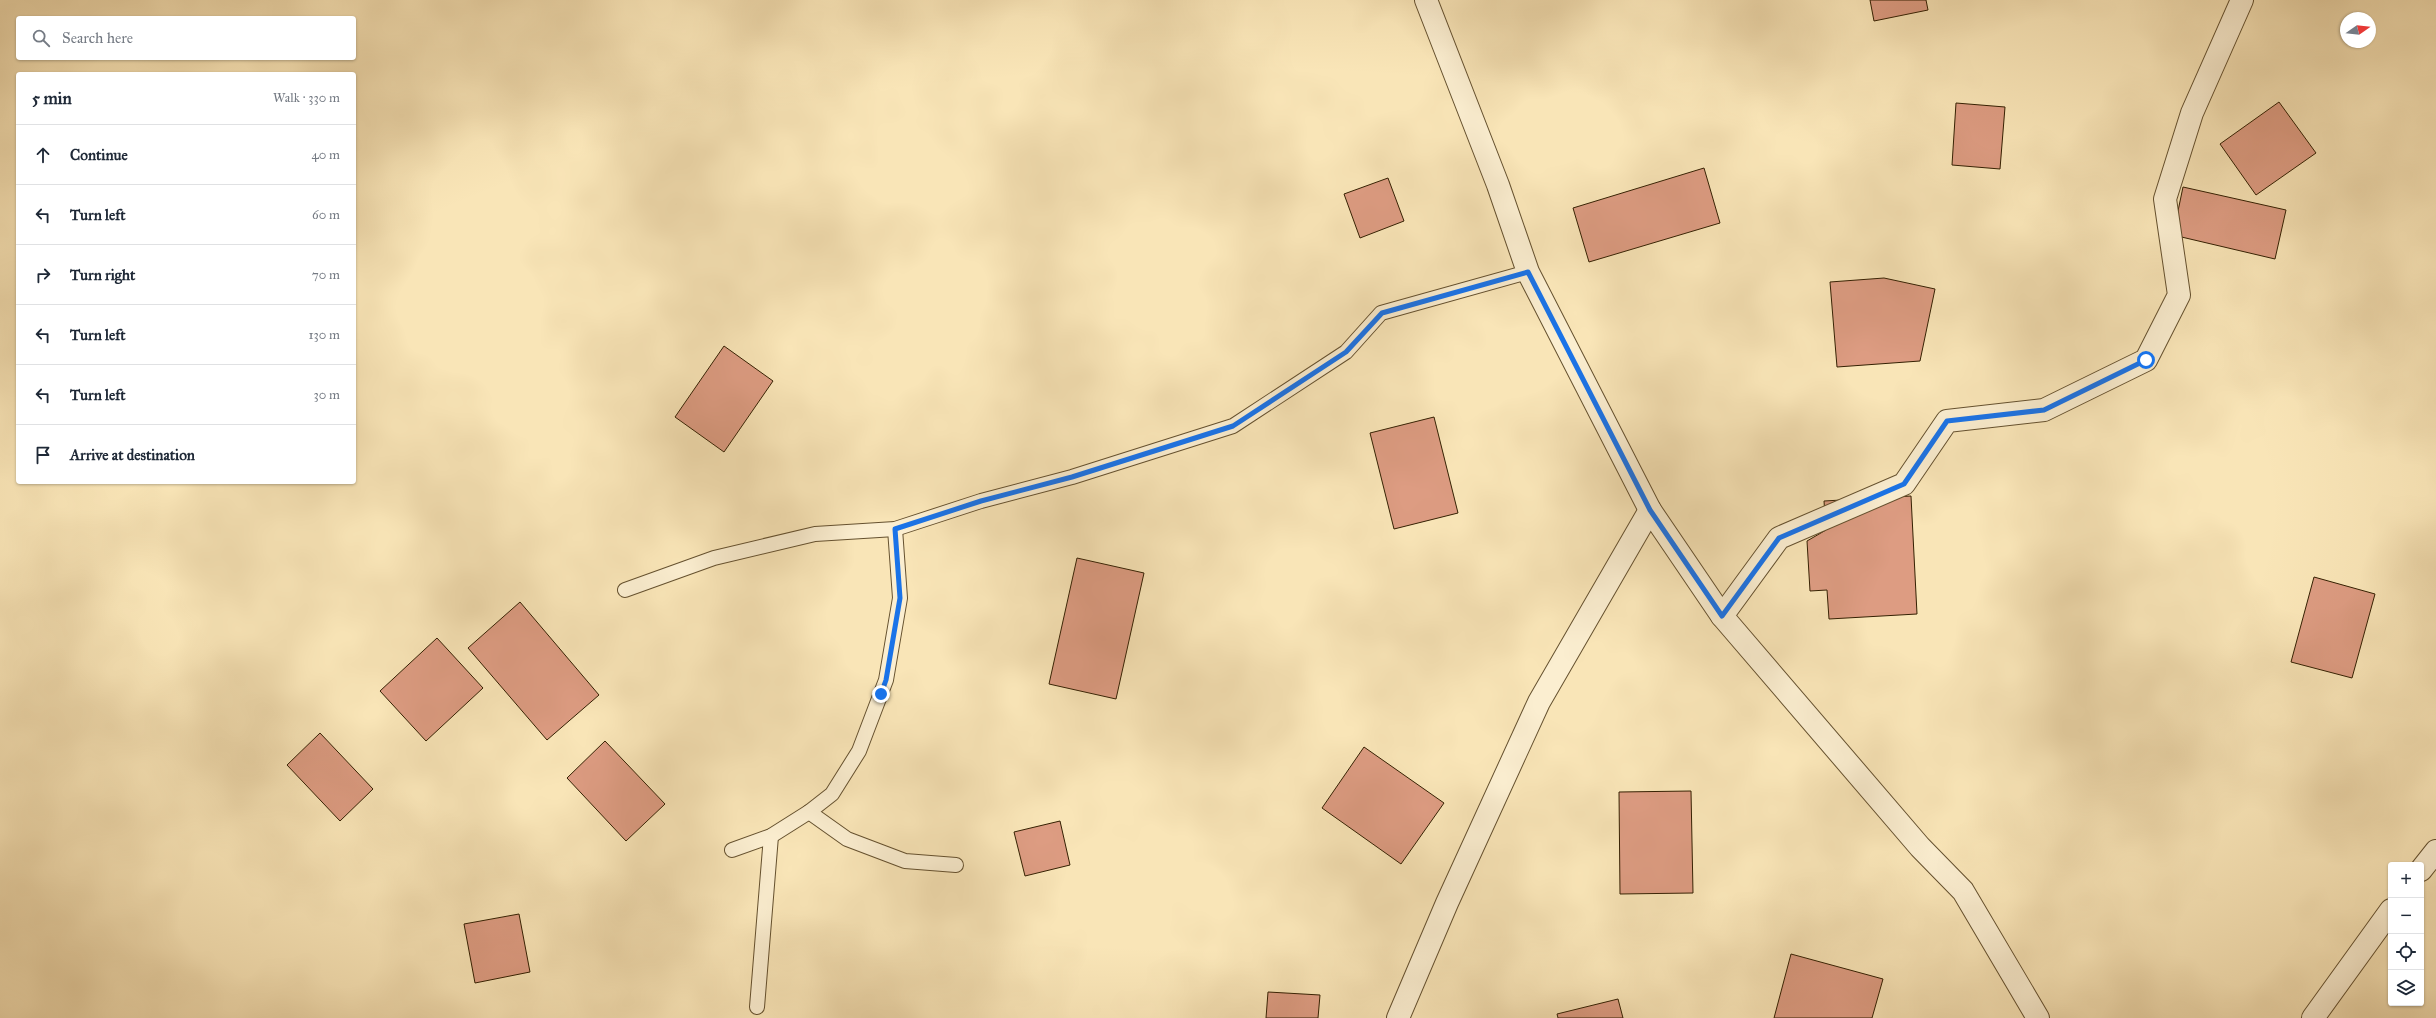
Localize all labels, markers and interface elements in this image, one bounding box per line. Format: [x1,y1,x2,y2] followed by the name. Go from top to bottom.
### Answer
[2340,12,2376,48] north arrow
[16,16,356,60] search box
[30,27,52,49] icon: search
[62,29,133,47] text: Search here
[32,88,72,109] text: 5 min
[273,90,340,106] text: Walk · 330 m
[32,144,54,166] icon: ahead
[70,146,128,164] text: Continue
[311,147,340,163] text: 40 m
[32,204,54,226] icon: left
[70,206,126,224] text: Turn left
[312,207,340,223] text: 60 m
[32,264,54,286] icon: right
[70,266,135,284] text: Turn right
[312,267,340,283] text: 70 m
[32,324,54,346] icon: left
[70,326,126,344] text: Turn left
[308,327,340,343] text: 130 m
[2137,351,2155,369] route start
[32,384,54,406] icon: left
[70,386,126,404] text: Turn left
[314,387,340,403] text: 30 m
[32,444,54,466] icon: arrive
[70,446,195,464] text: Arrive at destination
[872,685,890,703] route end
[2388,862,2424,1006] map controls
[2388,862,2424,898] button: +
[2388,898,2424,934] button: −
[2388,934,2424,970] button: locate
[2388,970,2424,1006] button: layers

